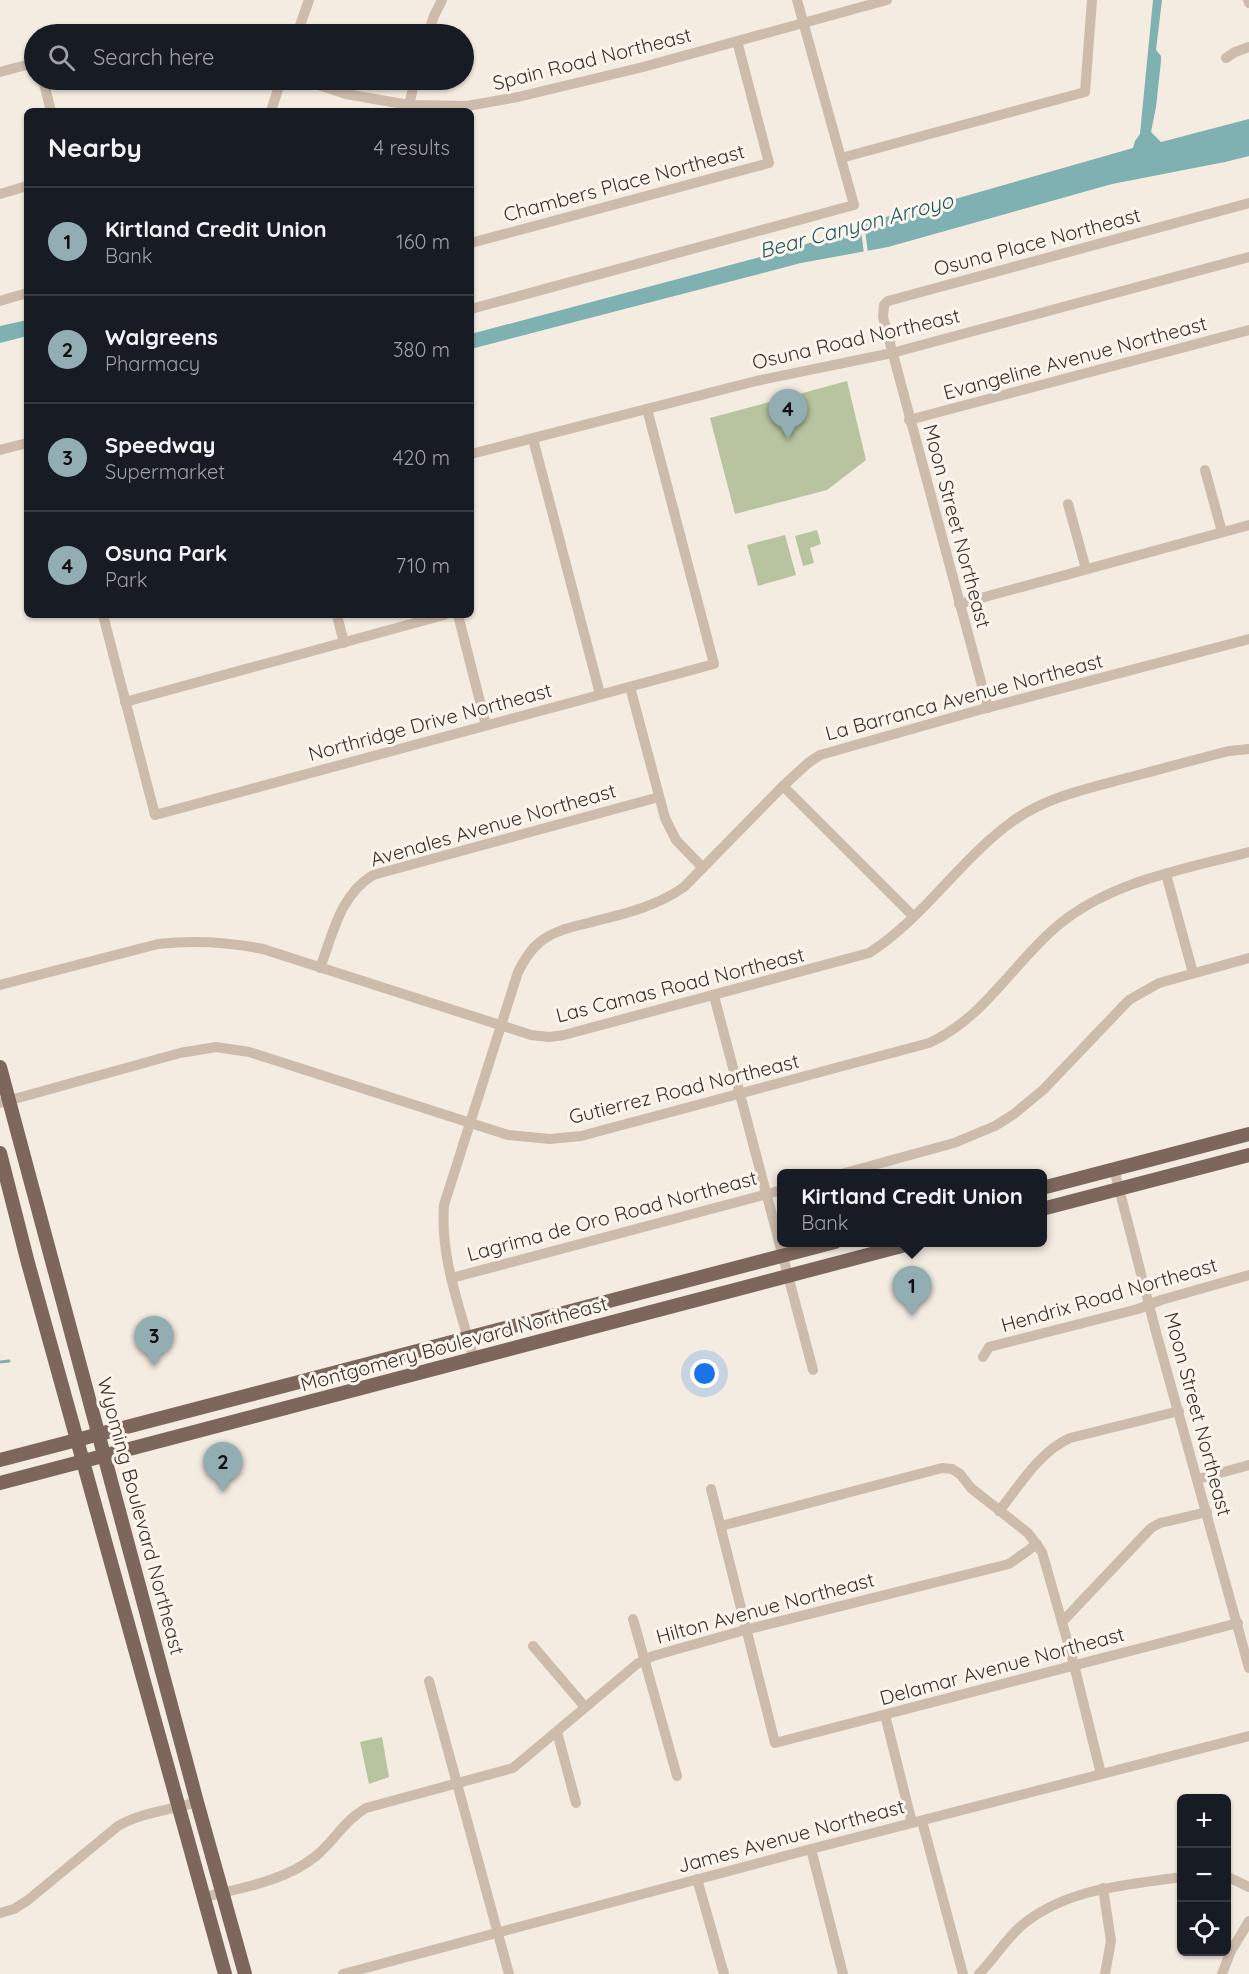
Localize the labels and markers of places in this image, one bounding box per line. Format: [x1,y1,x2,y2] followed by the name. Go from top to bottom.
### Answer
[768,390,808,439] pin: 4
[892,1266,932,1316] pin: 1
[134,1316,174,1366] pin: 3
[204,1442,242,1492] pin: 2

